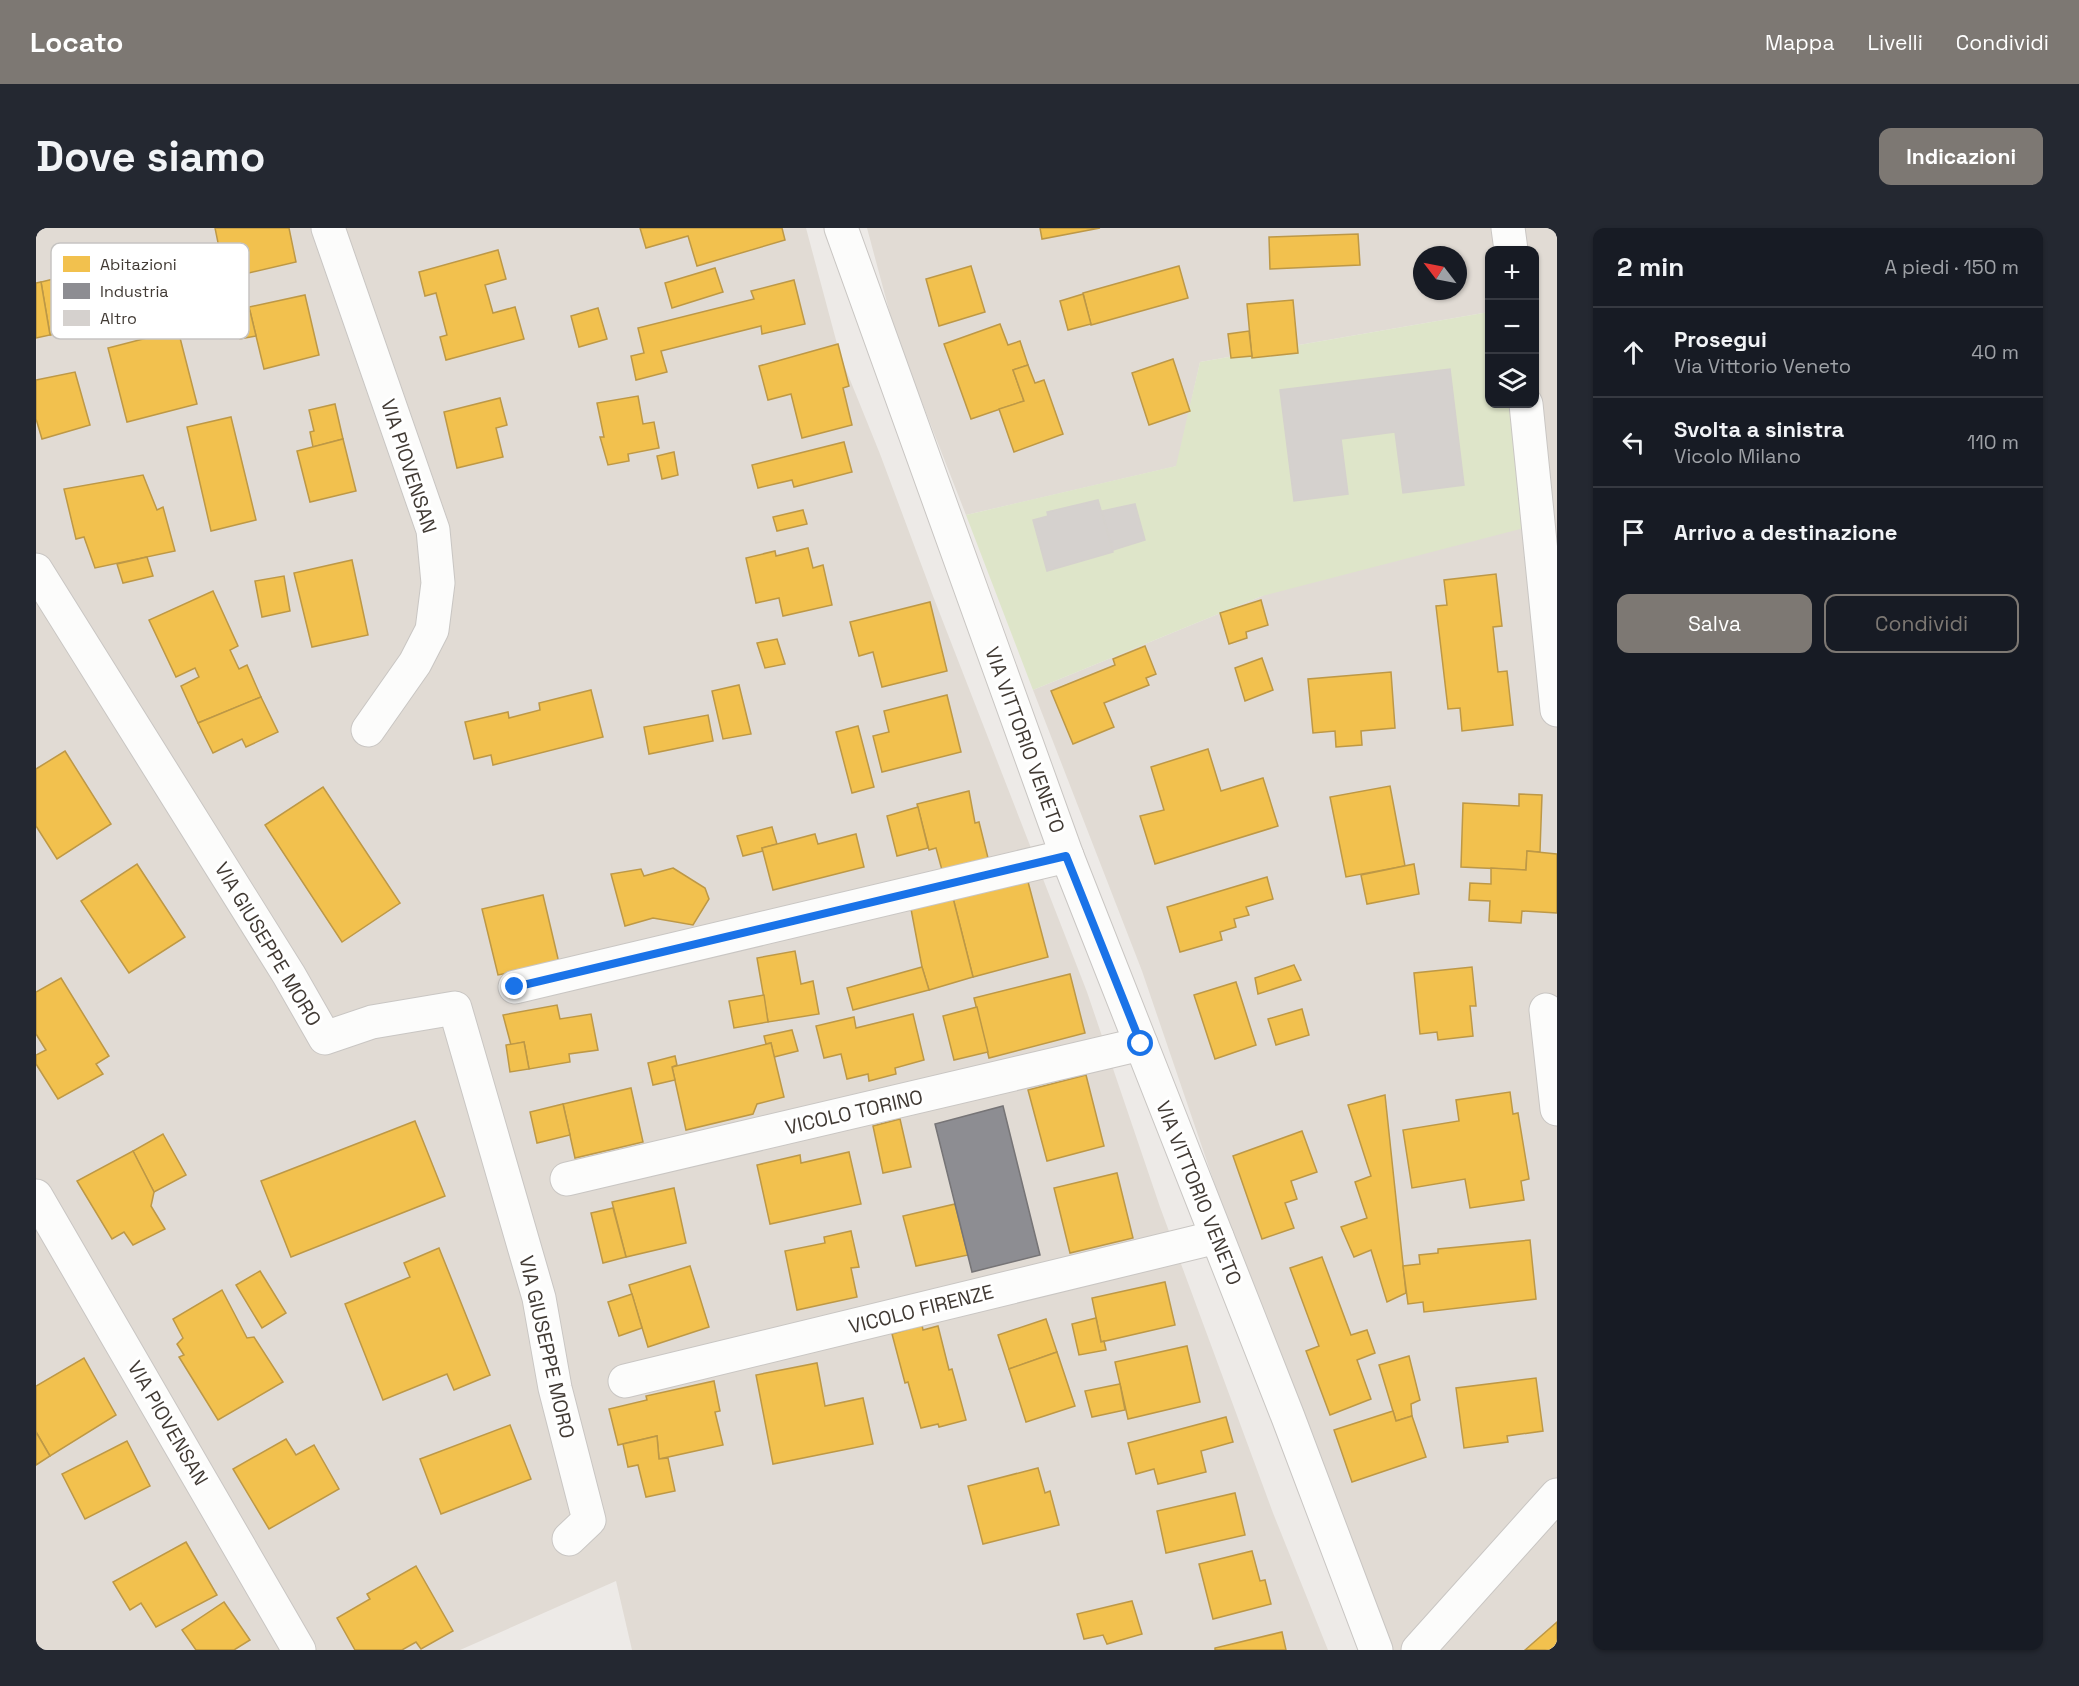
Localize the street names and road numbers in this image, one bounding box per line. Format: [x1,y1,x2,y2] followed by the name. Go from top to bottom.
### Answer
[375,396,443,536] street label: VIA PIOVENSAN
[979,643,1071,837] street label: VIA VITTORIO VENETO
[209,857,327,1031] street label: VIA GIUSEPPE MORO
[783,1084,925,1140] street label: VICOLO TORINO
[1150,1097,1248,1289] street label: VIA VITTORIO VENETO
[513,1253,581,1441] street label: VIA GIUSEPPE MORO
[846,1278,996,1340] street label: VICOLO FIRENZE
[122,1356,214,1490] street label: VIA PIOVENSAN

